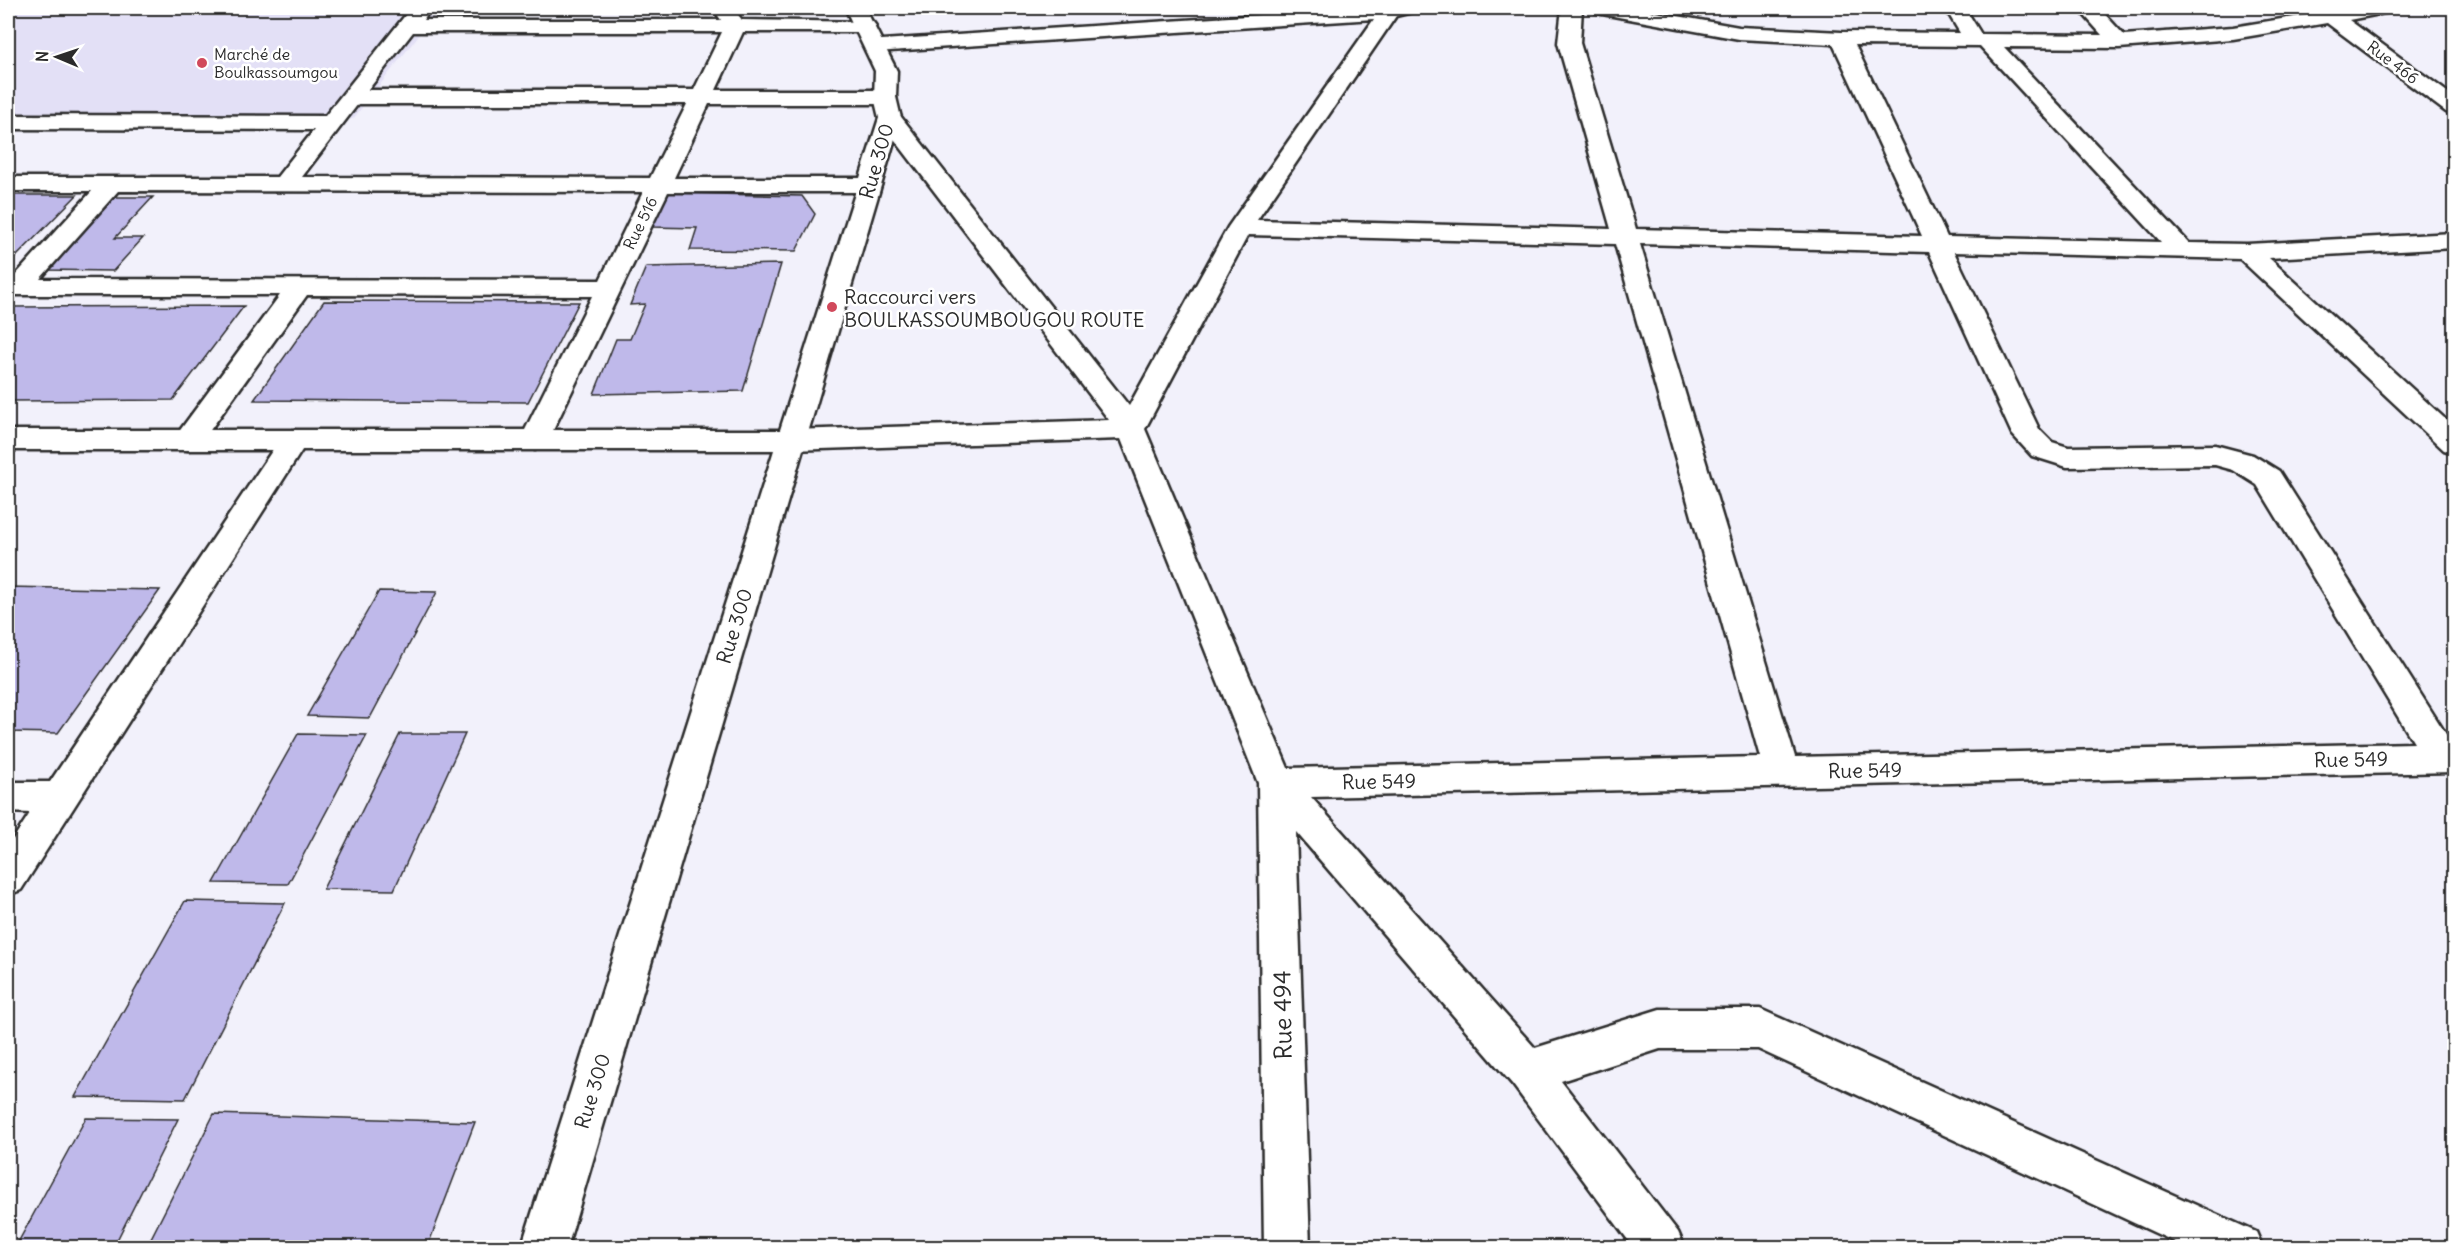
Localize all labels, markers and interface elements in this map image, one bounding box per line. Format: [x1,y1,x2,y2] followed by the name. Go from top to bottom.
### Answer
[27,27,87,87] north arrow
[2363,36,2423,88] street label: Rue 466
[214,44,338,82] place label: Marché de Boulkassoumgou
[32,51,52,62] text: N
[195,56,209,70] marker: Marché de Boulkassoumgou
[853,120,899,202] street label: Rue 300
[619,193,661,253] street label: Rue 516
[844,284,1145,332] place label: Raccourci vers BOULKASSOUMBOUGOU ROUTE
[825,300,839,314] marker: Raccourci vers BOULKASSOUMBOUGOU ROUTE
[711,585,757,667] street label: Rue 300
[2314,746,2388,772] street label: Rue 549
[1828,757,1902,783] street label: Rue 549
[1342,768,1416,794] street label: Rue 549
[1266,970,1298,1060] street label: Rue 494
[569,1050,615,1132] street label: Rue 300

